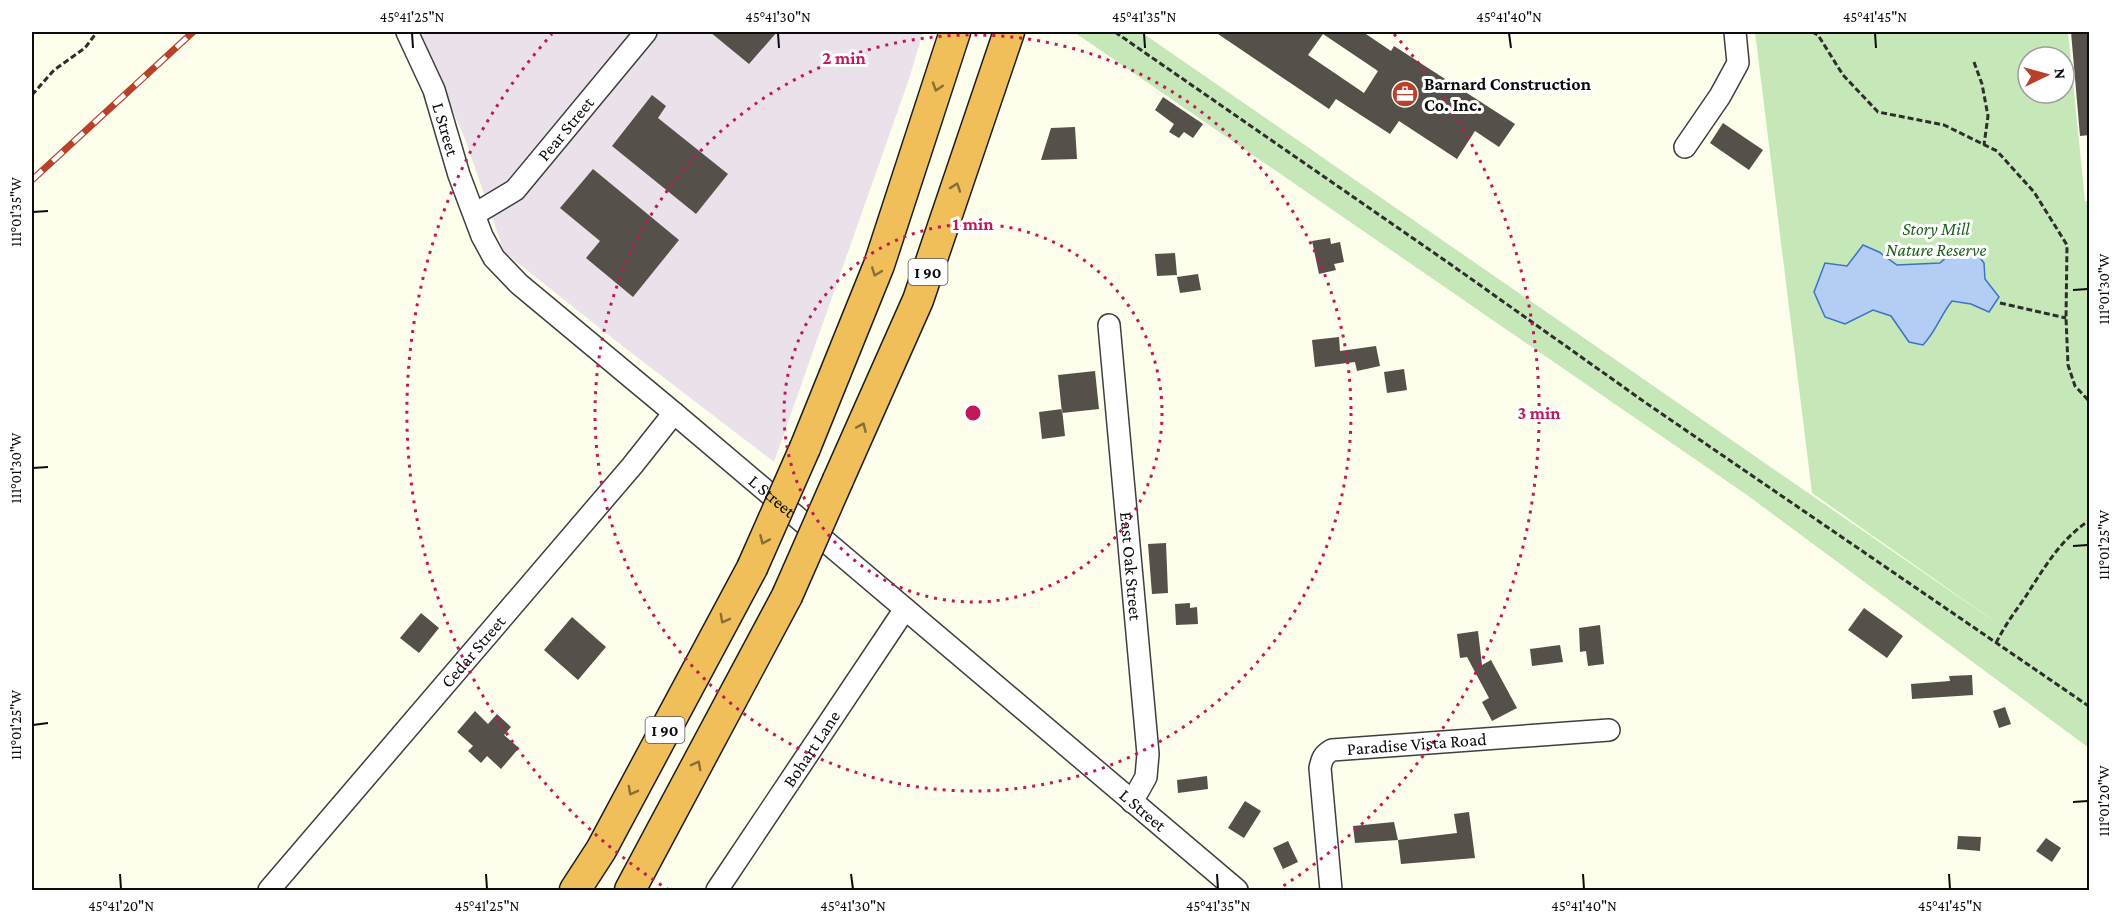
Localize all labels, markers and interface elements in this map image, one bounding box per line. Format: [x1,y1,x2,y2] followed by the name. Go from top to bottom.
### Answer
[380,9,445,25] text: 45°41'25"N
[745,9,811,25] text: 45°41'30"N
[1112,9,1176,25] text: 45°41'35"N
[1476,9,1542,25] text: 45°41'40"N
[1843,9,1907,25] text: 45°41'45"N
[2016,45,2076,105] north arrow
[822,48,866,68] text: 2 min
[2052,68,2069,80] text: N
[1424,74,1592,115] place label: Barnard Construction Co. Inc.
[1390,79,1420,109] office icon: Barnard Construction Co. Inc.
[932,81,944,92] one-way arrow
[533,92,599,165] street label: Pear Street
[428,100,463,159] street label: L Street
[8,177,24,247] text: 111°01'35"W
[949,182,962,193] one-way arrow
[953,214,994,234] text: 1 min
[1886,219,1986,260] park label: Story Mill Nature Reserve
[2096,253,2112,324] text: 111°01'30"W
[908,259,948,285] road number: I 90
[871,266,883,277] one-way arrow
[963,403,983,423] centre of rings
[1517,403,1561,423] text: 3 min
[855,422,867,433] one-way arrow
[8,432,24,503] text: 111°01'30"W
[745,471,800,522] street label: L Street
[2096,510,2112,580] text: 111°01'25"W
[1116,511,1146,622] street label: East Oak Street
[760,533,772,544] one-way arrow
[437,611,510,692] street label: Cedar Street
[720,613,731,624] one-way arrow
[8,690,24,760] text: 111°01'25"W
[779,707,844,791] street label: Bohart Lane
[646,717,684,743] road number: I 90
[1346,729,1488,759] street label: Paradise Vista Road
[690,760,701,771] one-way arrow
[2096,765,2112,837] text: 111°01'20"W
[628,785,639,795] one-way arrow
[1116,785,1171,836] street label: L Street
[88,898,154,914] text: 45°41'20"N
[455,898,520,914] text: 45°41'25"N
[820,898,886,914] text: 45°41'30"N
[1186,898,1250,914] text: 45°41'35"N
[1551,898,1617,914] text: 45°41'40"N
[1918,898,1982,914] text: 45°41'45"N

